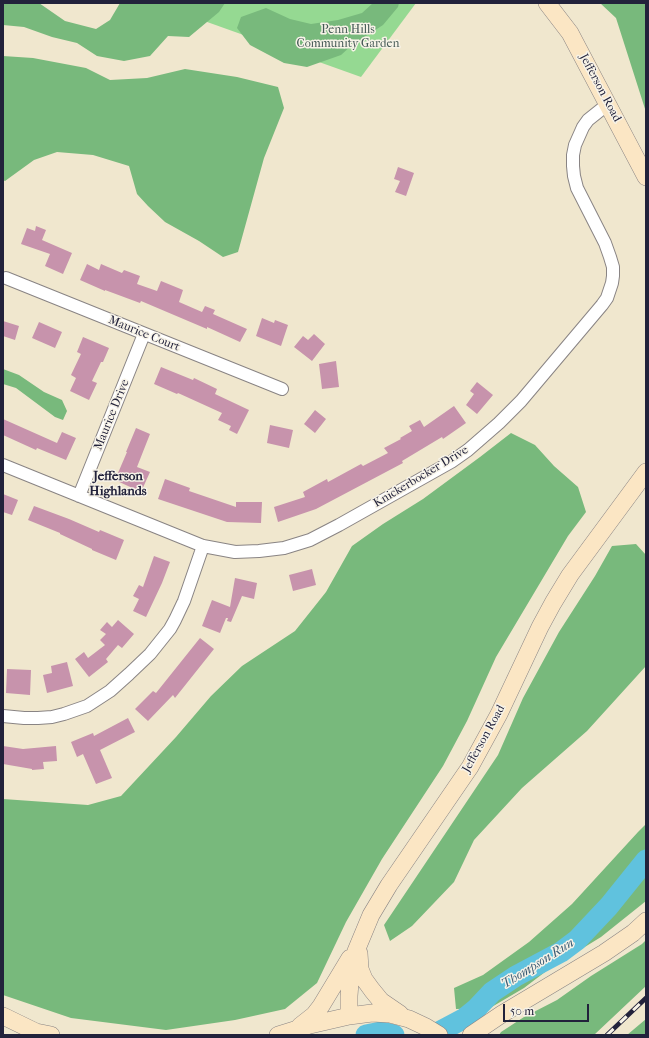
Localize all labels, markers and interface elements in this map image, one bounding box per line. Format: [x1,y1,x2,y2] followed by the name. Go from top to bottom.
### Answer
[297,23,399,51] park label: Penn Hills Community Garden
[576,52,624,124] street label: Jefferson Road
[106,313,182,355] street label: Maurice Court
[91,378,133,452] street label: Maurice Drive
[371,443,471,511] street label: Knickerbocker Drive
[89,469,147,500] district label: Jefferson Highlands
[460,703,508,775] street label: Jefferson Road
[499,935,577,993] water label: Thompson Run
[505,996,591,1022] scale bar
[510,1004,534,1018] text: 50 m

